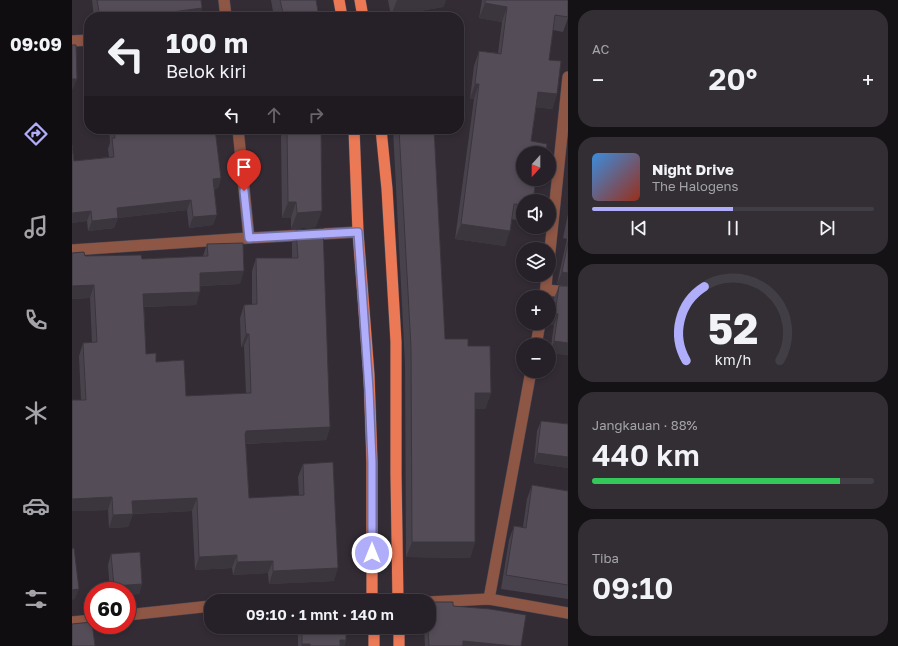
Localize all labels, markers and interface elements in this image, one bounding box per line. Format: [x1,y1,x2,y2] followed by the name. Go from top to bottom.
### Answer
[166,26,248,59] text: 100 m
[100,28,152,80] icon: left
[10,33,62,55] text: 09:09
[592,41,609,57] text: AC
[166,60,246,82] text: Belok kiri
[709,61,757,97] text: 20°
[592,66,604,93] text: −
[862,66,874,93] text: +
[221,104,243,126] icon: left
[263,104,285,126] icon: ahead
[305,104,327,126] icon: right
[22,120,50,148] icon: directions
[516,146,556,186] north arrow
[516,146,556,378] map controls
[227,150,261,191] pin
[233,156,255,178] icon: arrive
[652,160,734,178] text: Night Drive
[652,178,738,194] text: The Halogens
[516,194,556,234] button: sound
[22,213,50,241] icon: music
[628,217,650,239] icon: previous
[722,217,744,239] icon: pause
[816,217,838,239] icon: next
[516,242,556,282] button: layers
[516,290,556,330] button: +
[708,303,758,353] text: 52
[22,306,50,334] icon: phone
[516,338,556,378] button: −
[715,351,751,368] text: km/h
[22,399,50,427] icon: climate
[592,417,698,433] text: Jangkauan · 88%
[592,437,700,473] text: 440 km
[22,492,50,520] icon: car
[351,532,393,574] position arrow
[592,550,619,566] text: Tiba
[592,570,673,606] text: 09:10
[84,582,136,634] speed limit sign: 60
[22,585,50,613] icon: filters
[246,605,394,623] text: 09:10 · 1 mnt · 140 m

